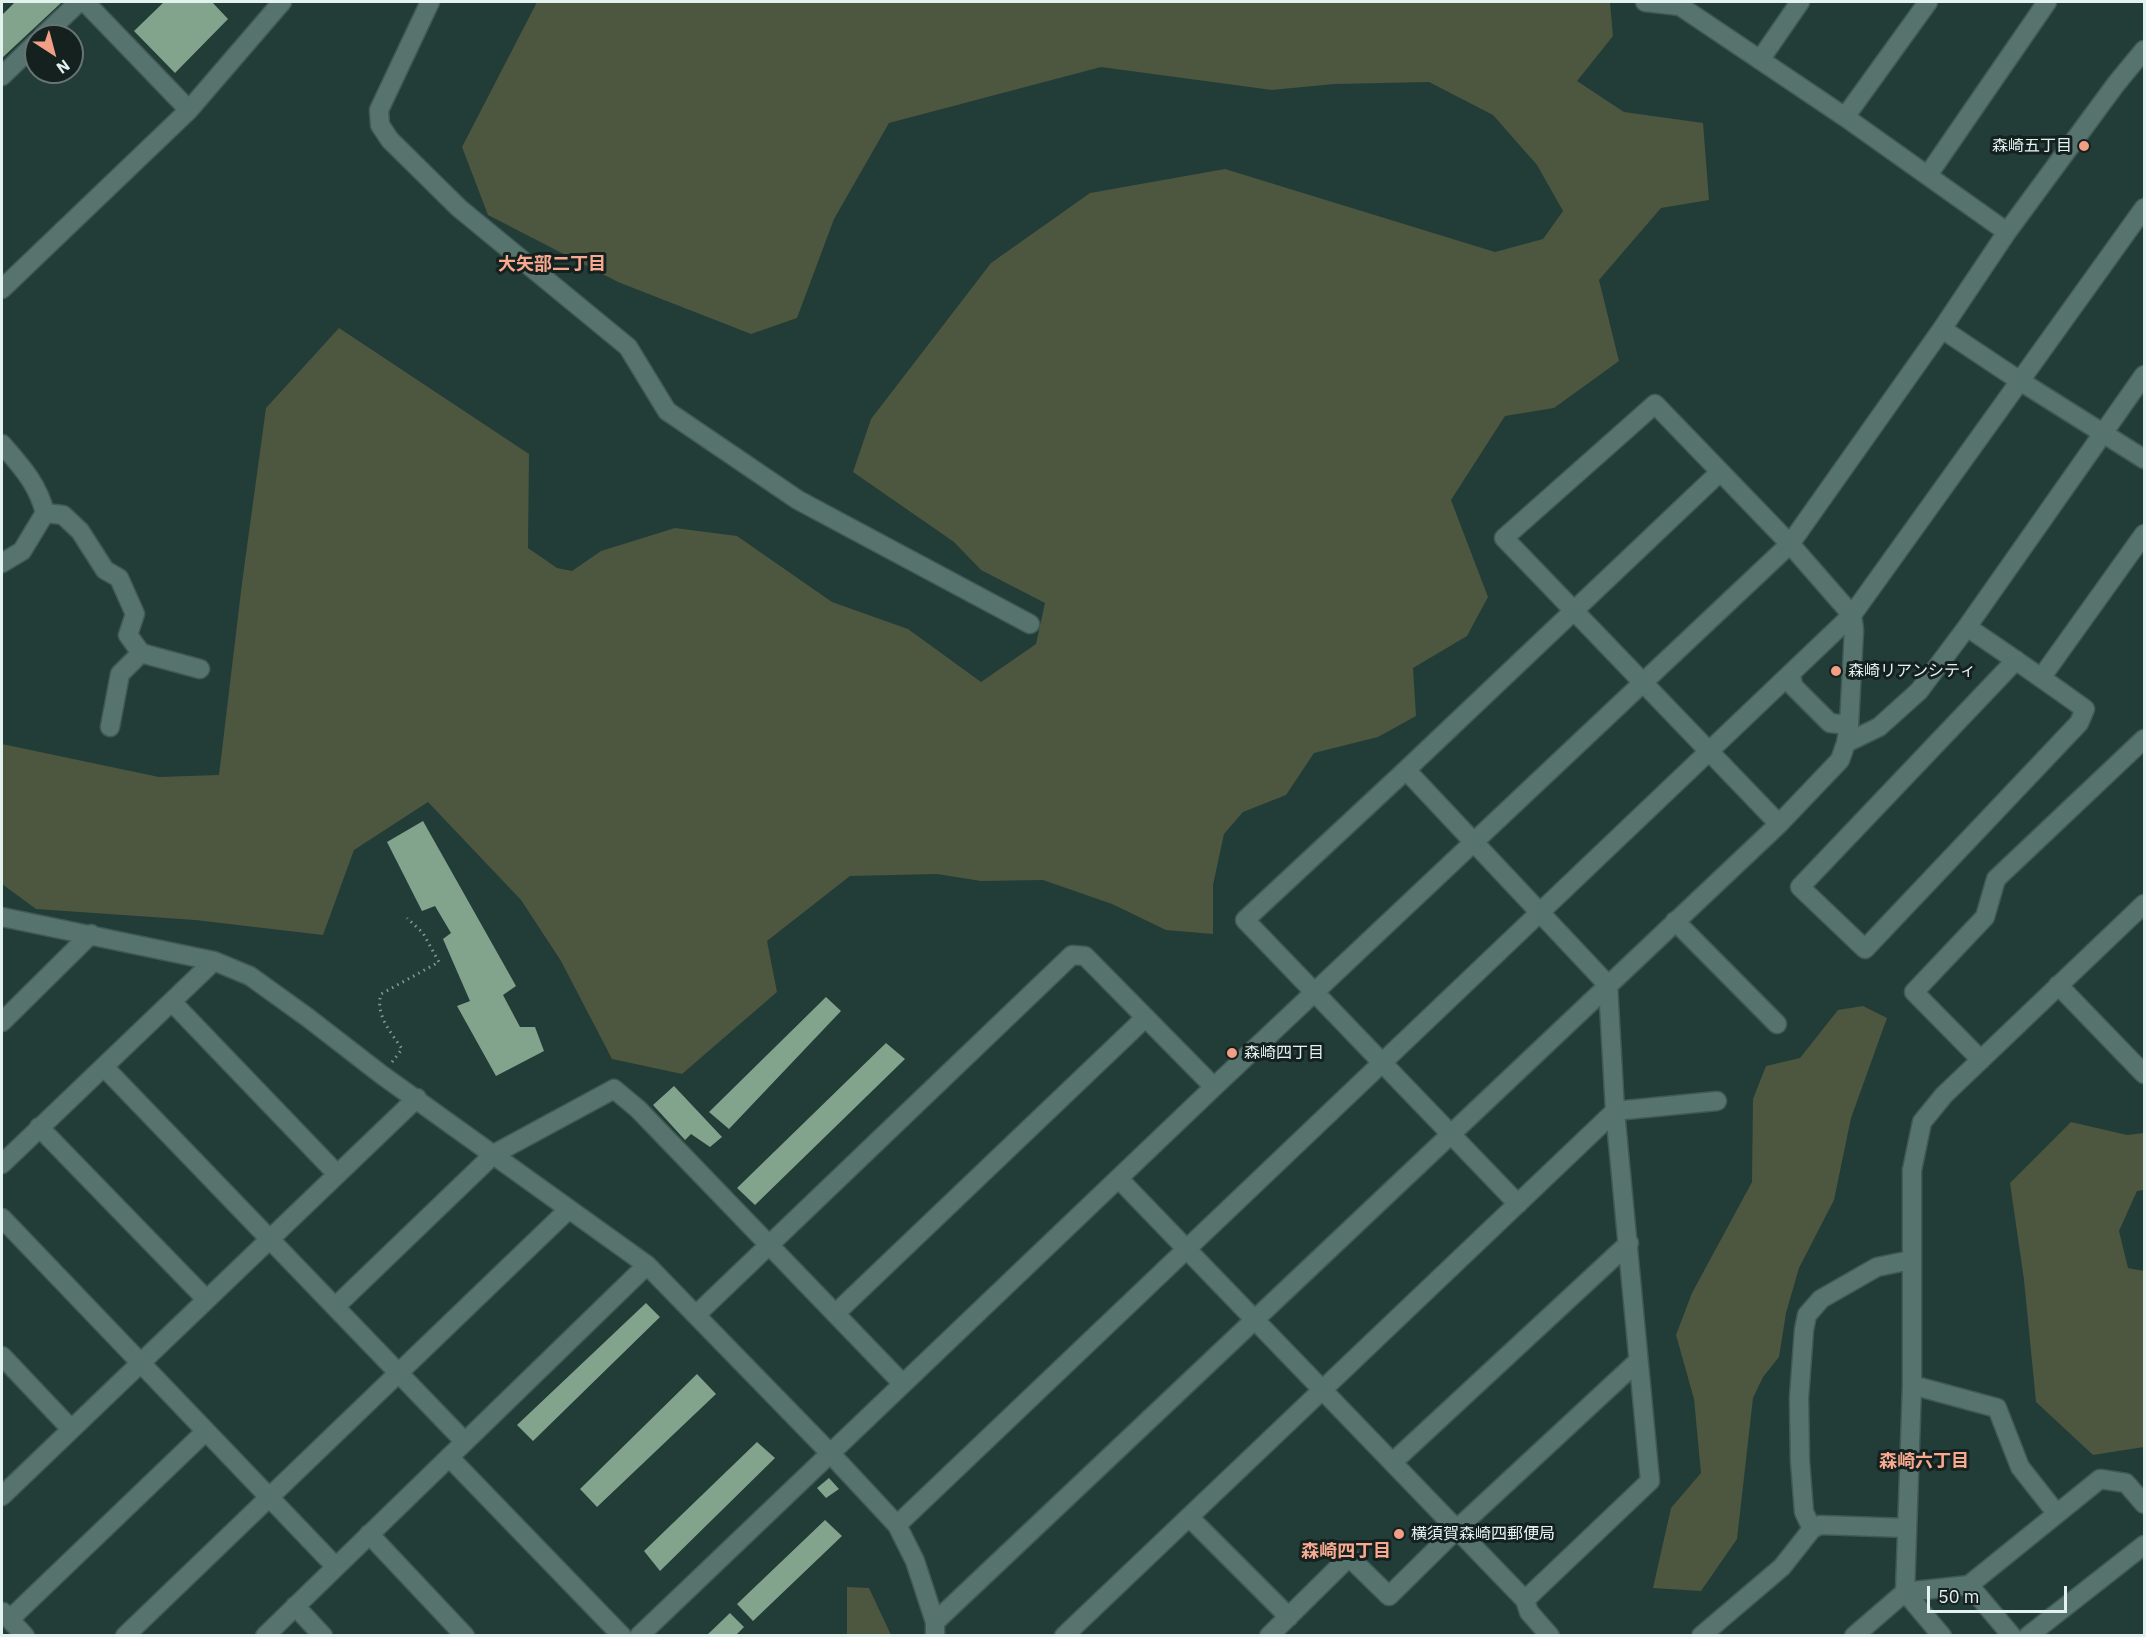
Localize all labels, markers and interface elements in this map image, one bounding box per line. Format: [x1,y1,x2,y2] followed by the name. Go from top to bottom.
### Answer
[24,24,84,84] north arrow
[53,55,74,78] text: N
[1992,136,2072,156] place label: 森崎五丁目
[2077,139,2091,153] marker: 森崎五丁目
[498,254,606,276] district label: 大矢部二丁目
[1848,661,1976,681] place label: 森崎リアンシティ
[1829,664,1843,678] marker: 森崎リアンシティ
[1244,1043,1324,1063] place label: 森崎四丁目
[1225,1046,1239,1060] marker: 森崎四丁目
[1879,1451,1969,1473] district label: 森崎六丁目
[1411,1524,1555,1544] place label: 横須賀森崎四郵便局
[1392,1527,1406,1541] marker: 横須賀森崎四郵便局
[1301,1541,1391,1563] district label: 森崎四丁目
[1930,1574,2070,1612] scale bar
[1938,1585,1980,1608] text: 50 m

